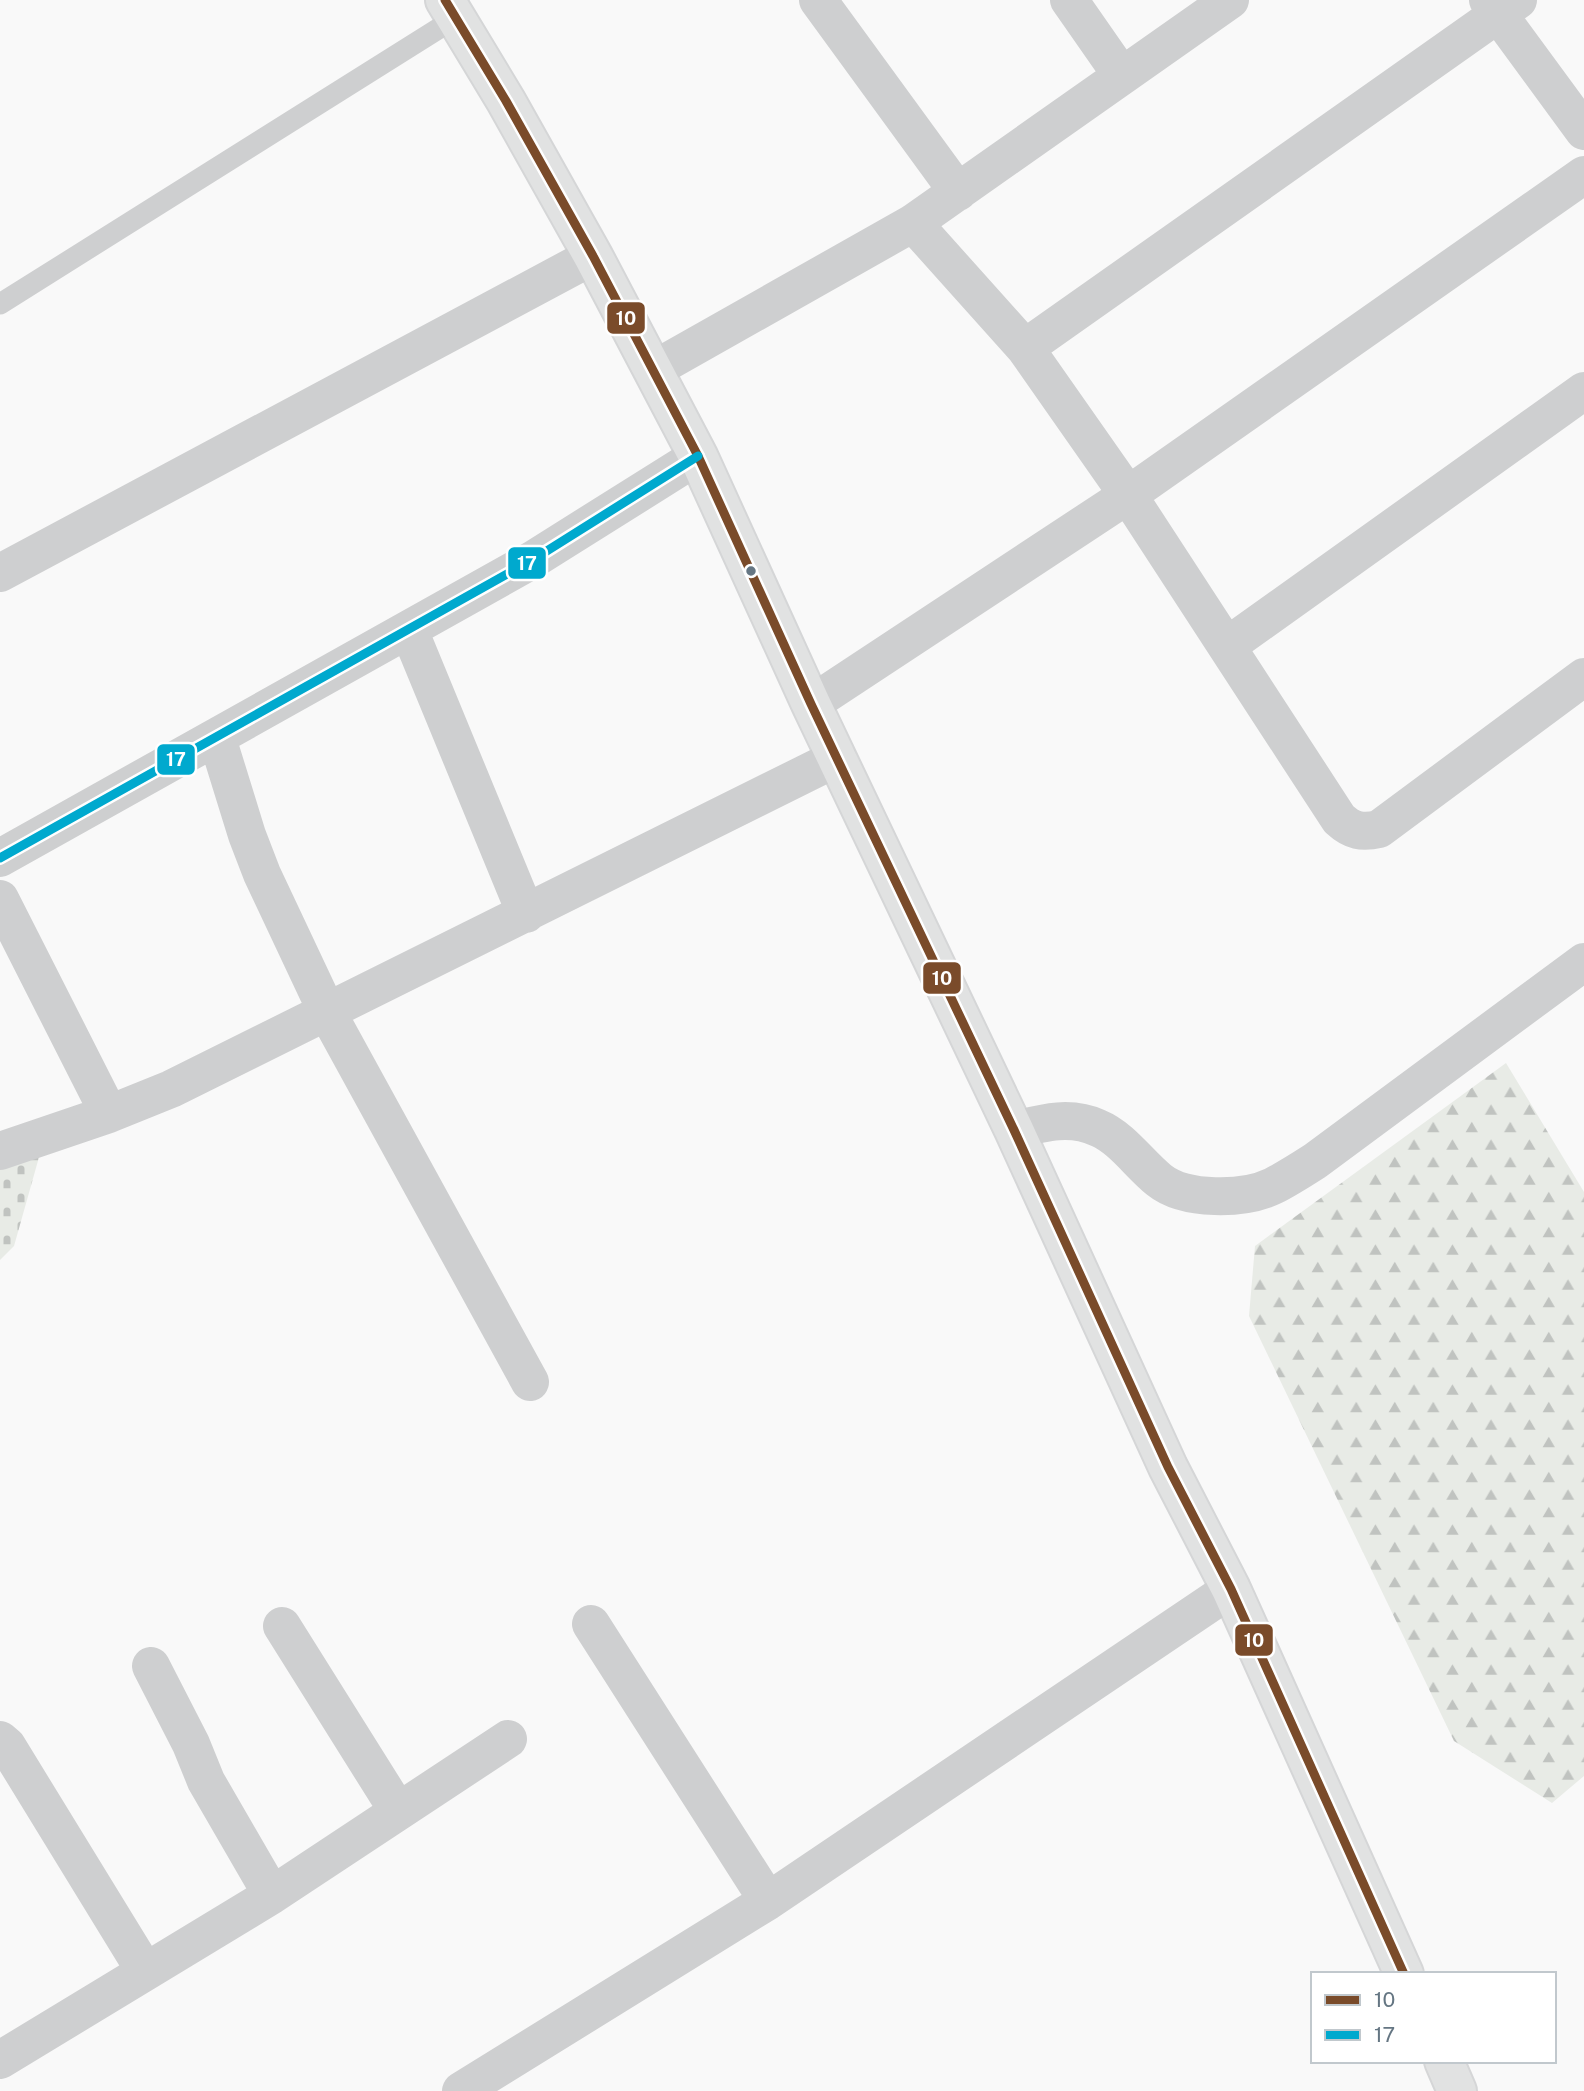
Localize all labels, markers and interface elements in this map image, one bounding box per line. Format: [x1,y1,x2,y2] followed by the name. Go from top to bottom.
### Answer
[606,301,646,335] line badge: 10
[616,307,636,329] text: 10
[507,546,547,580] line badge: 17
[517,552,537,574] text: 17
[744,564,758,578] unlabelled marker
[156,743,196,776] line badge: 17
[166,748,186,770] text: 17
[922,961,962,995] line badge: 10
[932,967,952,989] text: 10
[1234,1623,1274,1657] line badge: 10
[1244,1629,1264,1651] text: 10
[1311,1972,1556,2063] legend
[1374,1987,1395,2012] text: 10
[1374,2022,1395,2047] text: 17

